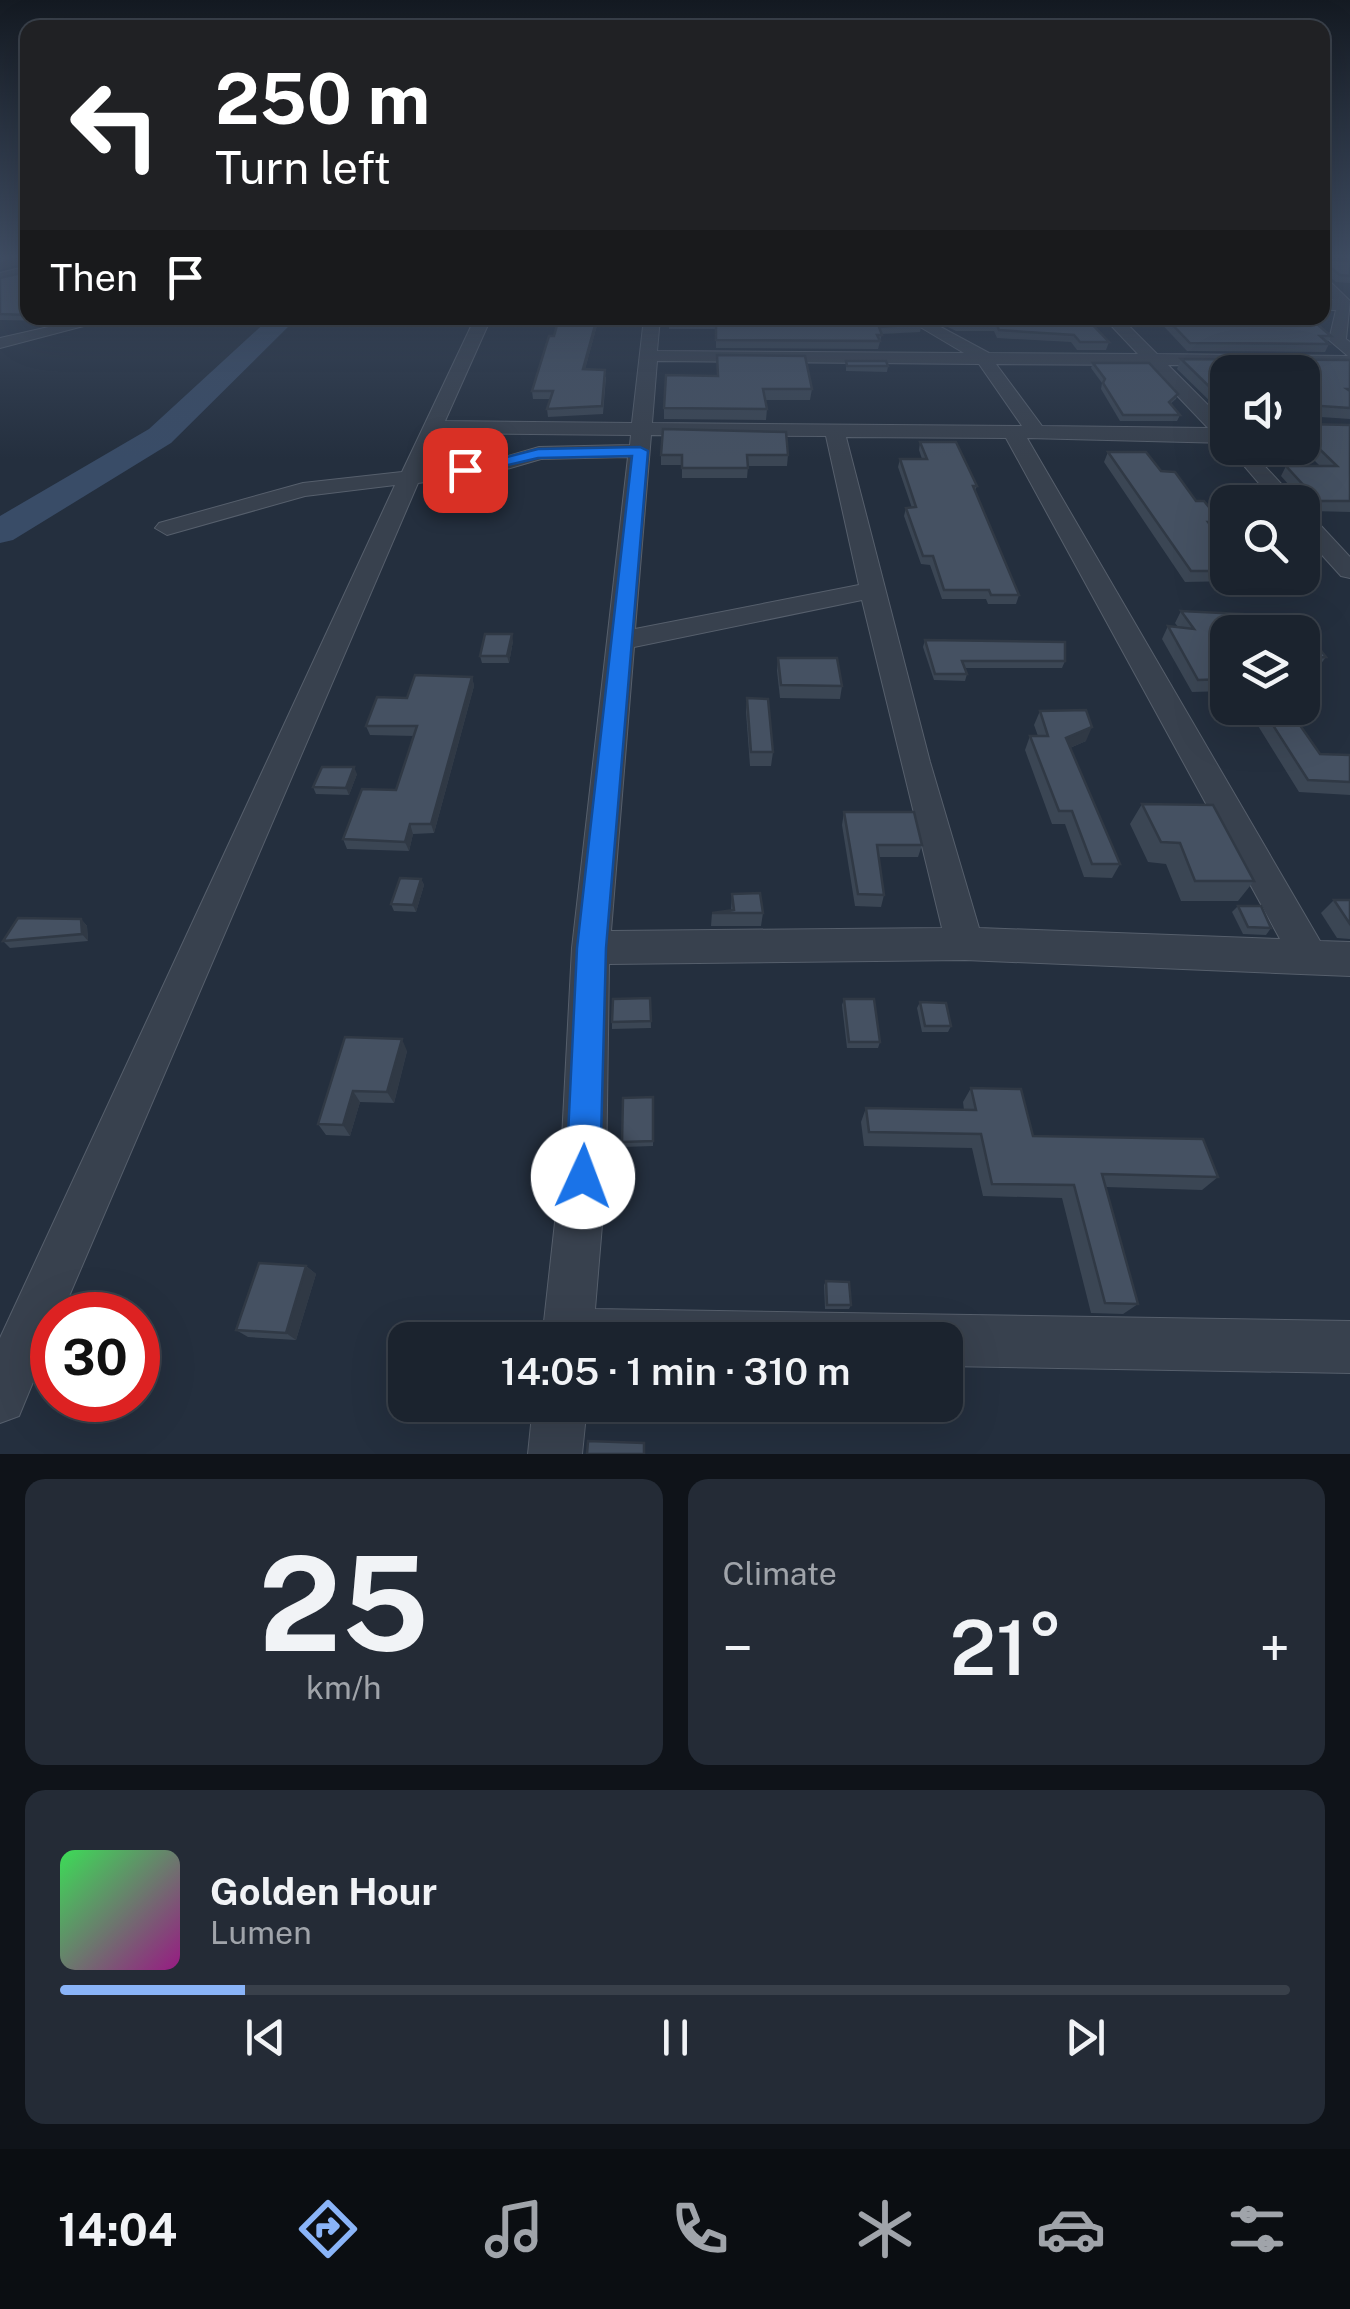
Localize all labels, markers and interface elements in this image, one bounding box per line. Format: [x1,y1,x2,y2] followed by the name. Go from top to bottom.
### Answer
[215,57,430,140] text: 250 m
[50,60,180,190] icon: left
[215,141,391,194] text: Turn left
[158,250,213,305] icon: arrive
[50,255,138,300] text: Then
[1210,355,1320,725] map controls
[1210,355,1320,465] button: sound
[423,428,508,513] pin
[438,443,493,498] icon: arrive
[1210,485,1320,595] button: search
[1210,615,1320,725] button: layers
[531,1125,635,1229] position arrow
[30,1292,160,1422] speed limit sign: 30
[501,1349,850,1394] text: 14:05 · 1 min · 310 m
[259,1528,429,1680] text: 25
[723,1555,837,1592] text: Climate
[950,1604,1063,1692] text: 21°
[723,1616,753,1680] text: −
[1260,1616,1290,1680] text: +
[306,1669,381,1706] text: km/h
[210,1869,437,1914] text: Golden Hour
[210,1914,312,1951] text: Lumen
[238,2010,293,2065] icon: previous
[648,2010,703,2065] icon: pause
[1058,2010,1113,2065] icon: next
[293,2194,363,2264] icon: directions
[479,2194,549,2264] icon: music
[665,2194,735,2264] icon: phone
[850,2194,920,2264] icon: climate
[1036,2194,1106,2264] icon: car
[1222,2194,1292,2264] icon: filters
[58,2203,177,2256] text: 14:04

